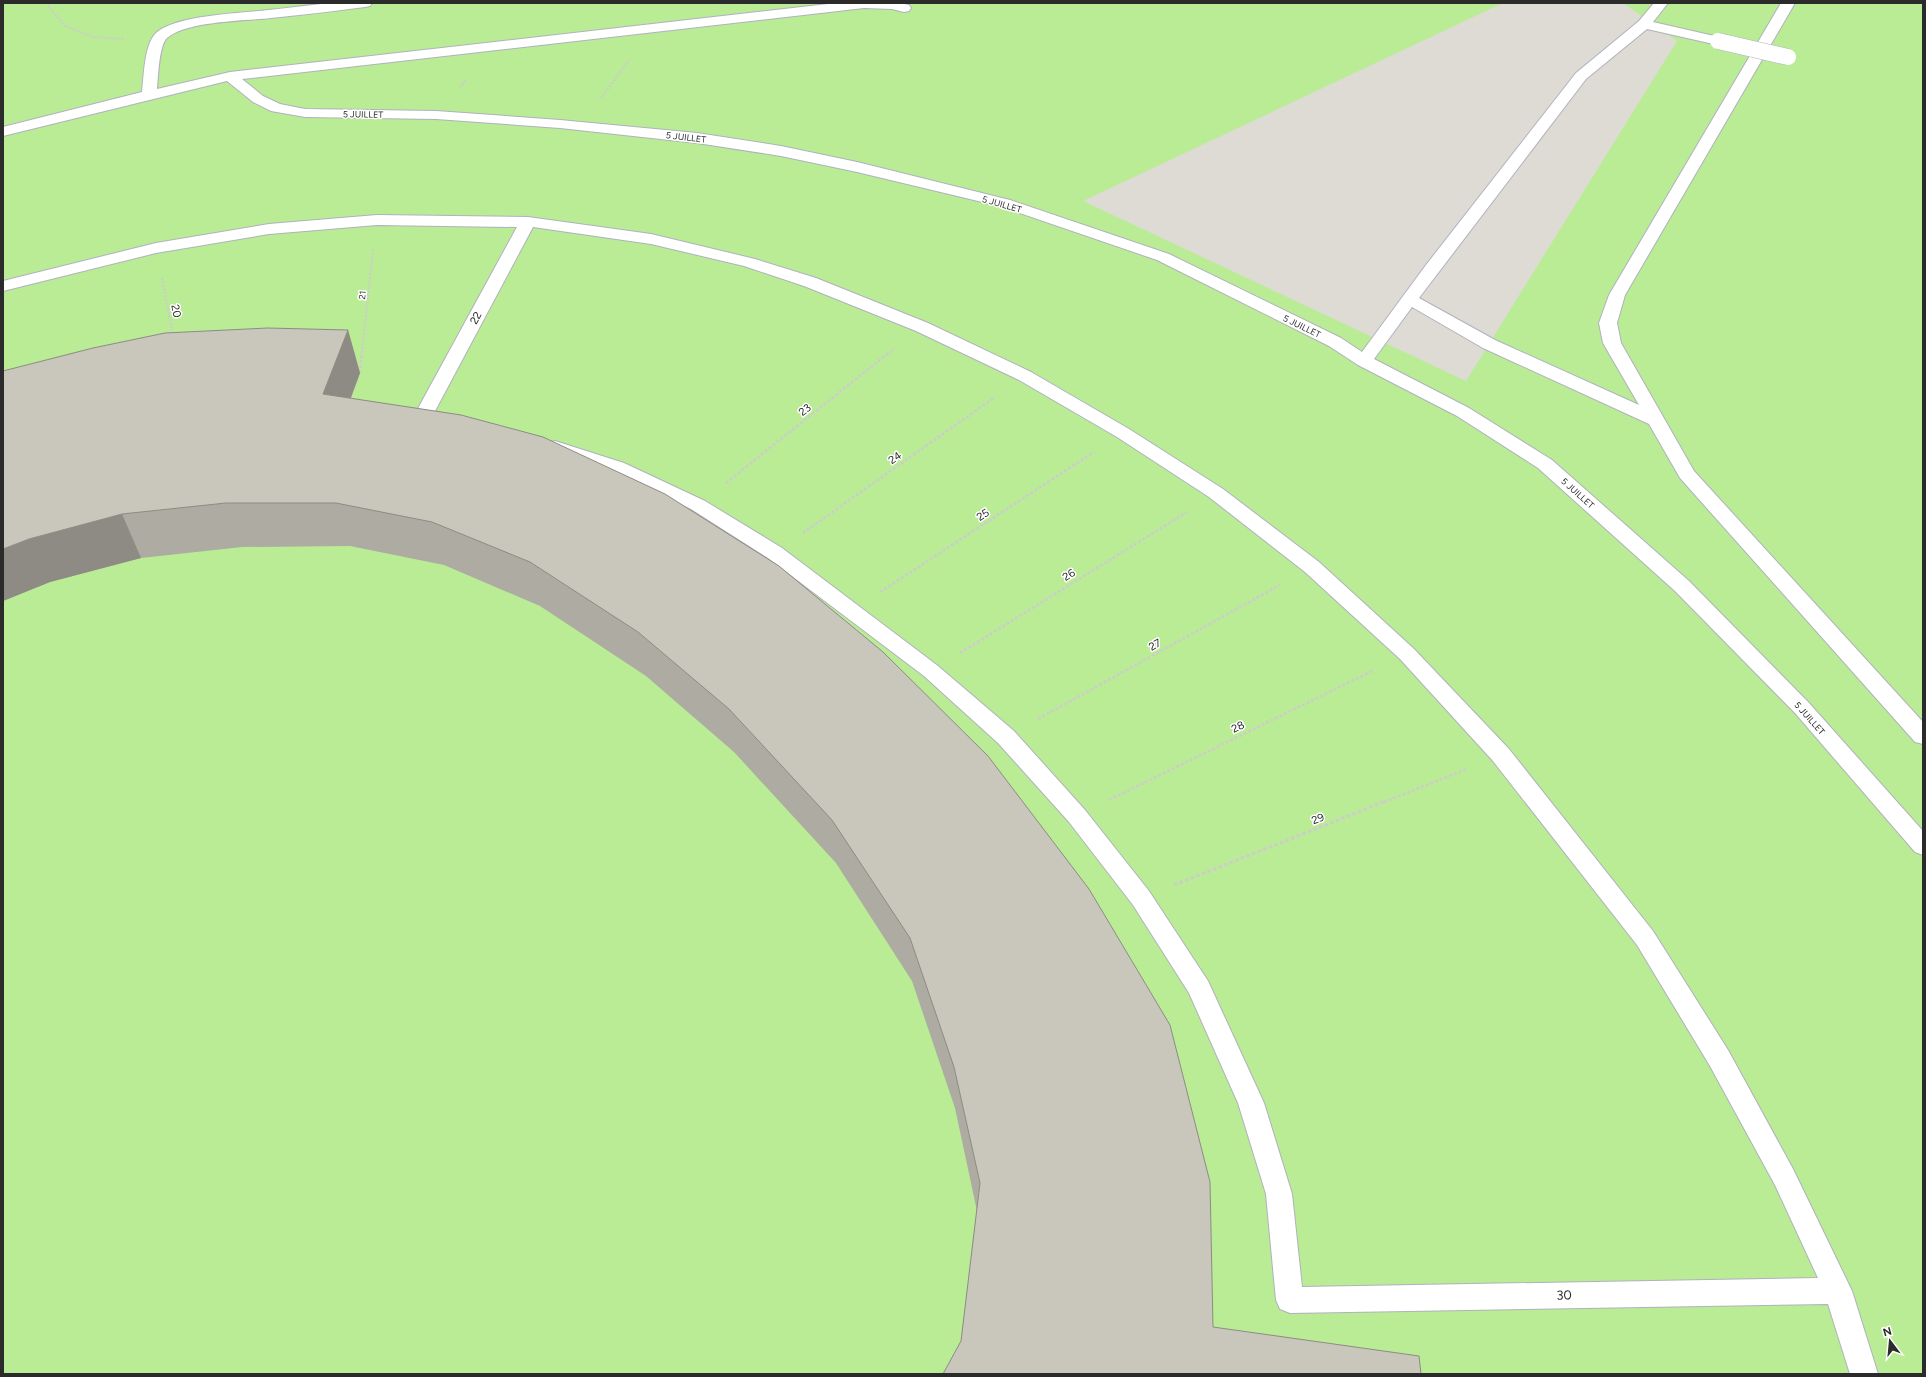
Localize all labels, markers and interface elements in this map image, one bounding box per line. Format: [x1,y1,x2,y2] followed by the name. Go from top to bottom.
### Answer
[343,108,383,120] street label: 5 JUILLET
[665,129,707,145] street label: 5 JUILLET
[981,193,1023,215] street label: 5 JUILLET
[356,290,368,300] street label: 21
[168,303,184,319] street label: 20
[467,310,485,326] street label: 22
[1281,312,1323,340] street label: 5 JUILLET
[796,401,814,419] street label: 23
[886,449,904,467] street label: 24
[1559,475,1597,511] street label: 5 JUILLET
[974,506,992,524] street label: 25
[1060,566,1078,584] street label: 26
[1147,636,1164,654] street label: 27
[1792,699,1828,737] street label: 5 JUILLET
[1229,718,1247,736] street label: 28
[1310,811,1326,827] street label: 29
[1556,1287,1572,1303] street label: 30
[1870,1321,1910,1361] north arrow
[1881,1324,1893,1339] text: N

